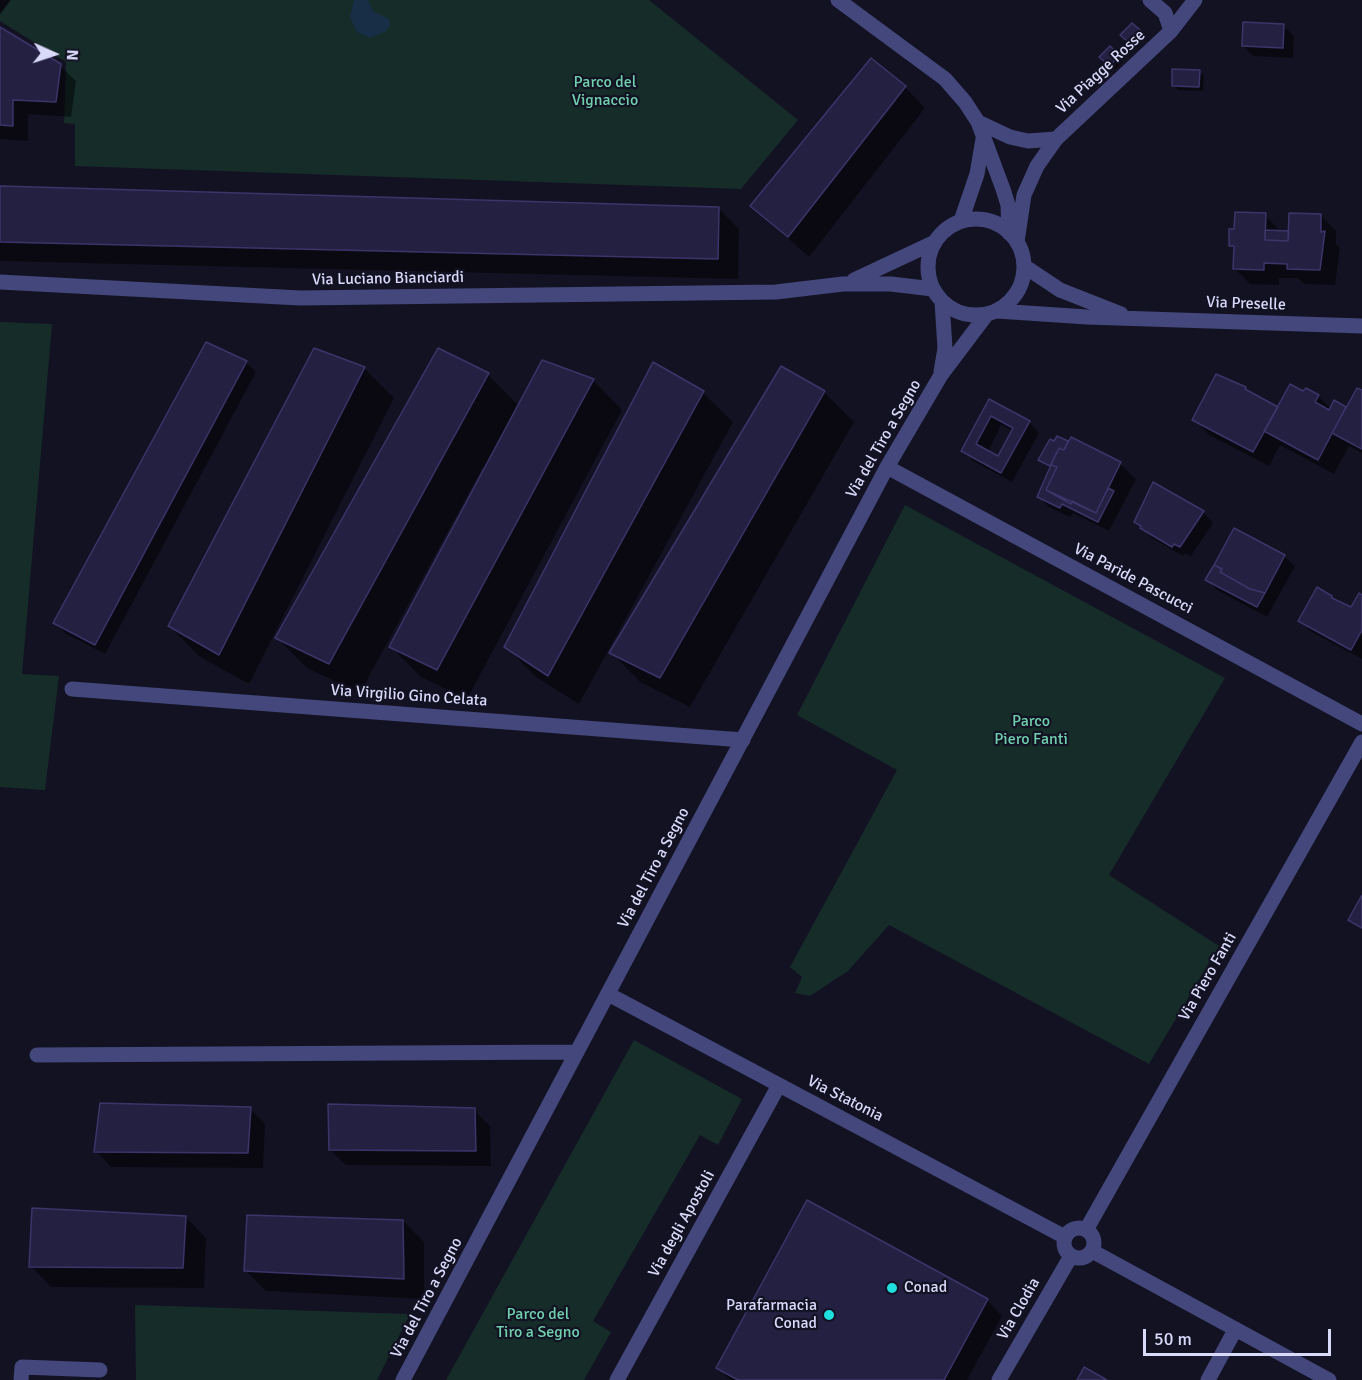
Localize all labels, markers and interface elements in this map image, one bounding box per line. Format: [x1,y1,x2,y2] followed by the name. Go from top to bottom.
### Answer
[24,24,84,84] north arrow
[1052,26,1150,118] street label: Via Piagge Rosse
[62,49,82,61] text: N
[572,73,638,111] park label: Parco del Vignaccio
[312,268,464,290] street label: Via Luciano Bianciardi
[1206,293,1286,315] street label: Via Preselle
[842,376,926,502] street label: Via del Tiro a Segno
[1070,540,1196,618] street label: Via Paride Pascucci
[330,681,488,711] street label: Via Virgilio Gino Celata
[994,712,1068,750] park label: Parco Piero Fanti
[614,805,694,931] street label: Via del Tiro a Segno
[1175,929,1241,1025] street label: Via Piero Fanti
[804,1072,886,1126] street label: Via Statonia
[645,1167,719,1281] street label: Via degli Apostoli
[387,1235,467,1361] street label: Via del Tiro a Segno
[994,1275,1044,1343] street label: Via Clodia
[904,1278,947,1298] place label: Conad
[885,1281,899,1295] marker: Conad
[726,1296,817,1334] place label: Parafarmacia Conad
[496,1305,580,1343] park label: Parco del Tiro a Segno
[822,1308,836,1322] marker: Parafarmacia Conad
[1146,1317,1334,1355] scale bar
[1154,1328,1192,1350] text: 50 m

